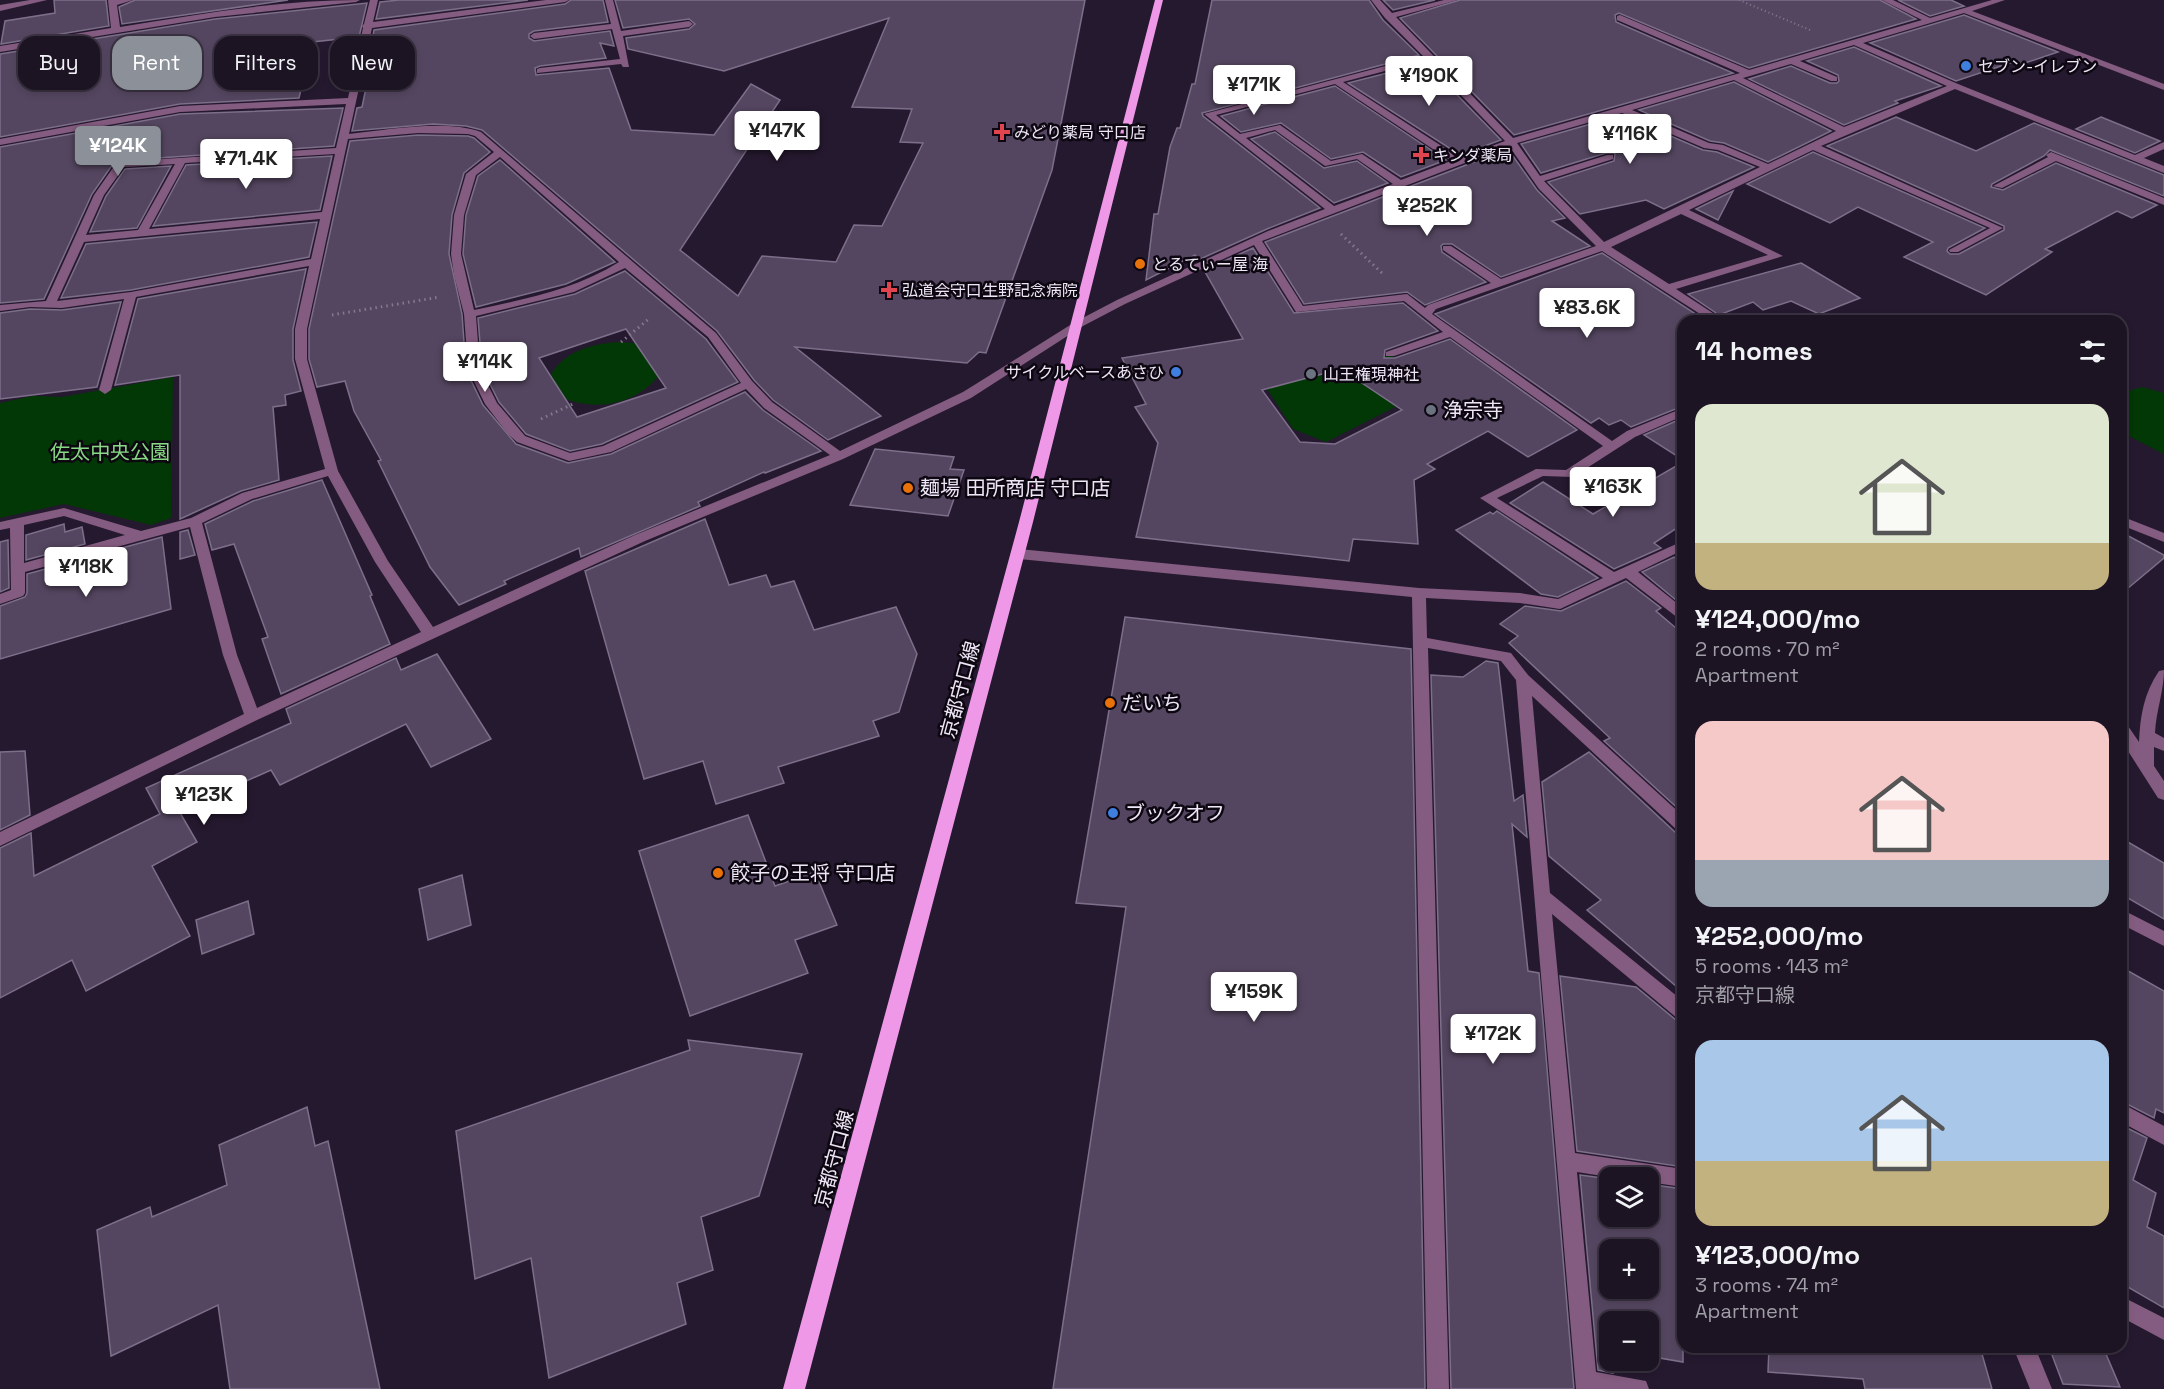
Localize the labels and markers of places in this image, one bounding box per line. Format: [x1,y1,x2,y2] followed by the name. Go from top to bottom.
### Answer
[1387,56,1471,107] pin: ¥190K
[1978,56,2097,77] place label: セブン-イレブン
[1959,59,1973,73] marker: セブン-イレブン
[1212,65,1296,116] pin: ¥171K
[735,111,819,162] pin: ¥147K
[1588,114,1672,165] pin: ¥116K
[1014,122,1146,143] place label: みどり薬局 守口店
[995,125,1009,139] marker: みどり薬局 守口店
[76,126,160,177] pin: ¥124K
[197,139,295,190] pin: ¥71.4K
[1433,145,1513,166] place label: キンダ薬局
[1414,148,1428,162] marker: キンダ薬局
[1385,186,1469,237] pin: ¥252K
[1152,254,1268,275] place label: とるてぃー屋 海
[1133,257,1147,271] marker: とるてぃー屋 海
[902,280,1078,301] place label: 弘道会守口生野記念病院
[880,281,898,299] marker: 弘道会守口生野記念病院
[1538,288,1636,339] pin: ¥83.6K
[443,342,527,393] pin: ¥114K
[1006,362,1164,383] place label: サイクルベースあさひ
[1323,364,1419,385] place label: 山王権現神社
[1169,365,1183,379] marker: サイクルベースあさひ
[1304,367,1318,381] marker: 山王権現神社
[1443,397,1503,423] place label: 浄宗寺
[1424,403,1438,417] marker: 浄宗寺
[1571,467,1655,518] pin: ¥163K
[920,475,1110,501] place label: 麺場 田所商店 守口店
[901,481,915,495] marker: 麺場 田所商店 守口店
[44,547,128,598] pin: ¥118K
[1122,690,1182,716] place label: だいち
[1103,696,1117,710] marker: だいち
[162,775,246,826] pin: ¥123K
[1125,800,1225,826] place label: ブックオフ
[1106,806,1120,820] marker: ブックオフ
[730,860,895,886] place label: 餃子の王将 守口店
[711,866,725,880] marker: 餃子の王将 守口店
[1212,972,1296,1023] pin: ¥159K
[1451,1014,1535,1065] pin: ¥172K

